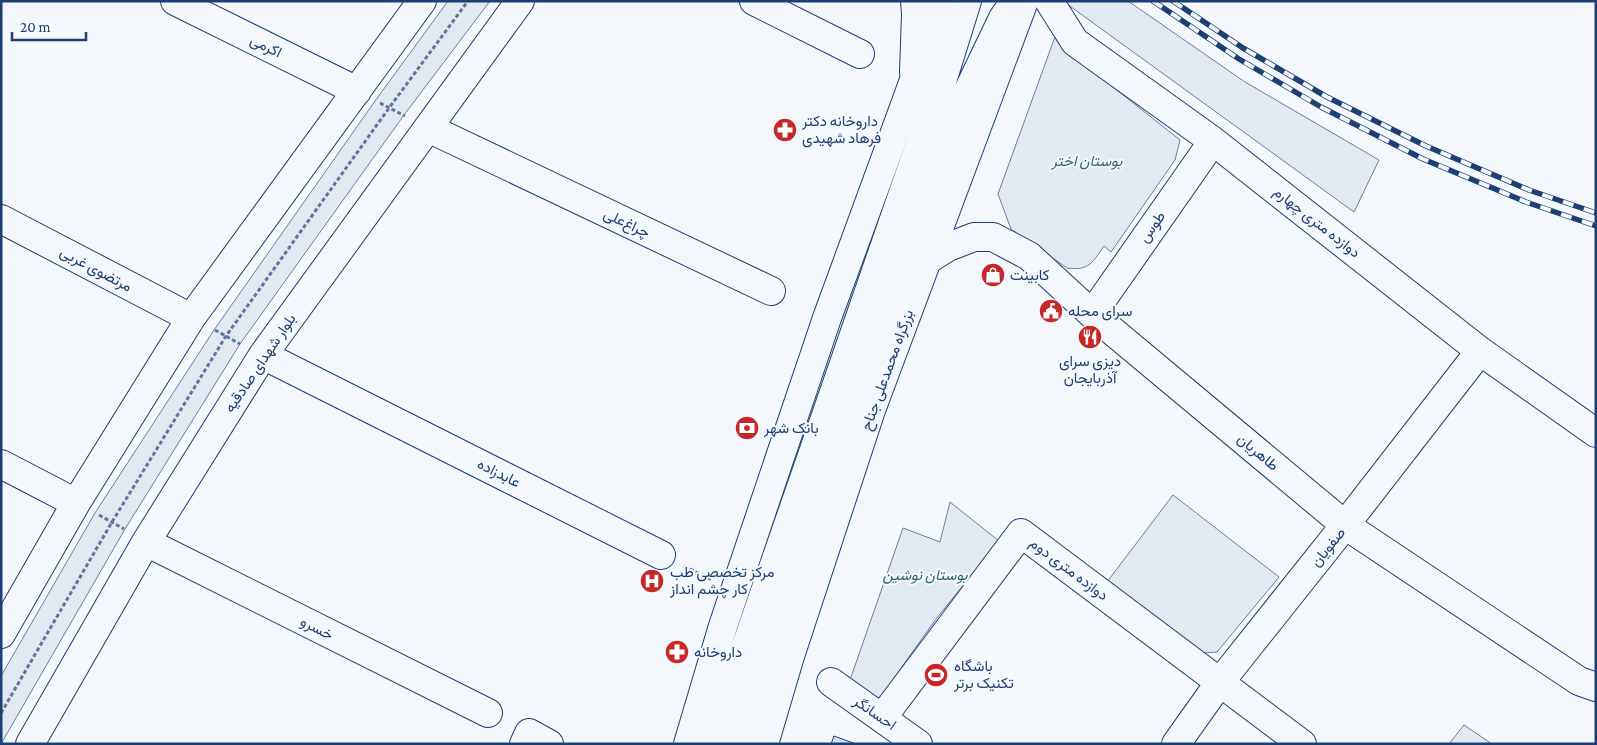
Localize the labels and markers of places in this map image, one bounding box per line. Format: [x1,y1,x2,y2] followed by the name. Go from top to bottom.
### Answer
[801,113,881,148] place label: داروخانه دکتر فرهاد شهیدی
[772,117,798,143] pharmacy icon: داروخانه دکتر فرهاد شهیدی
[980,262,1006,288] shop icon: کابینت
[1010,267,1050,284] place label: کابینت
[1038,298,1064,324] public building icon: سرای محله
[1068,303,1132,321] place label: سرای محله
[1077,324,1103,350] restaurant icon: دیزی سرای آذربایجان
[1059,353,1121,387] place label: دیزی سرای آذربایجان
[734,415,760,441] bank icon: بانک شهر
[763,420,819,437] place label: بانک شهر
[669,564,775,599] place label: مرکز تخصصی طب کار چشم انداز
[639,568,665,594] hospital icon: مرکز تخصصی طب کار چشم انداز
[664,639,690,665] pharmacy icon: داروخانه
[694,644,742,661] place label: داروخانه
[953,658,1014,692] place label: باشگاه تکنیک برتر
[923,662,949,688] sports icon: باشگاه تکنیک برتر

